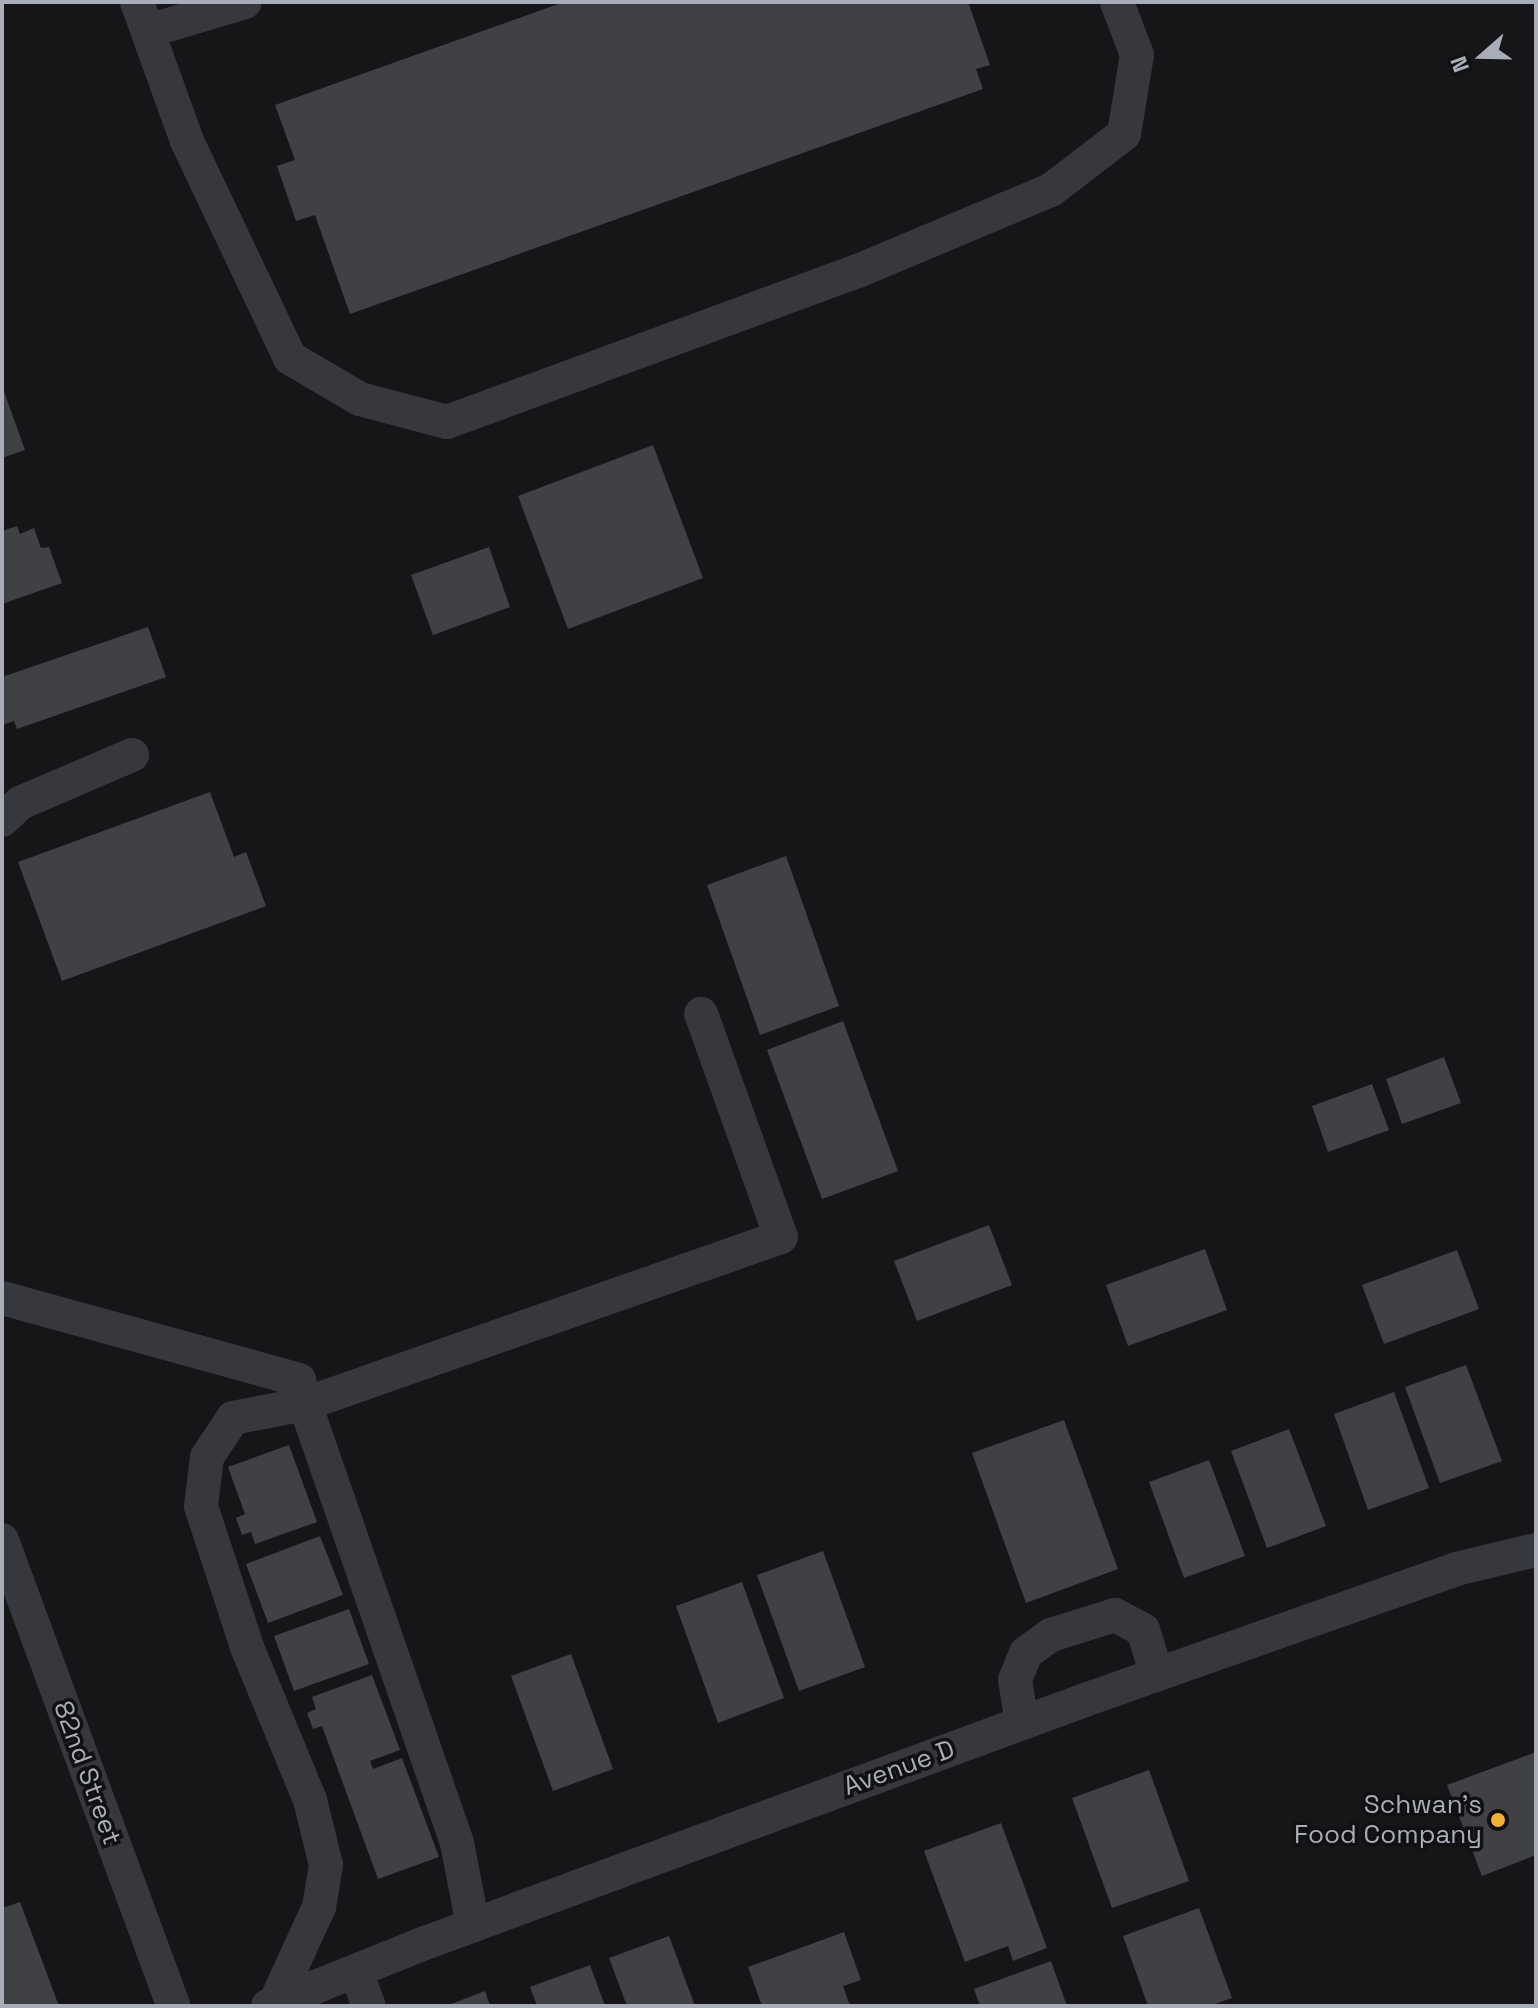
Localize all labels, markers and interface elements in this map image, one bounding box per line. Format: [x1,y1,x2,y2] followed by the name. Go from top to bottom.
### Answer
[1442,16,1522,96] north arrow
[1444,52,1475,76] text: N
[47,1697,127,1849] street label: 82nd Street
[839,1734,959,1802] street label: Avenue D
[1294,1789,1482,1850] place label: Schwan's Food Company
[1489,1811,1507,1829] marker: Schwan's Food Company

